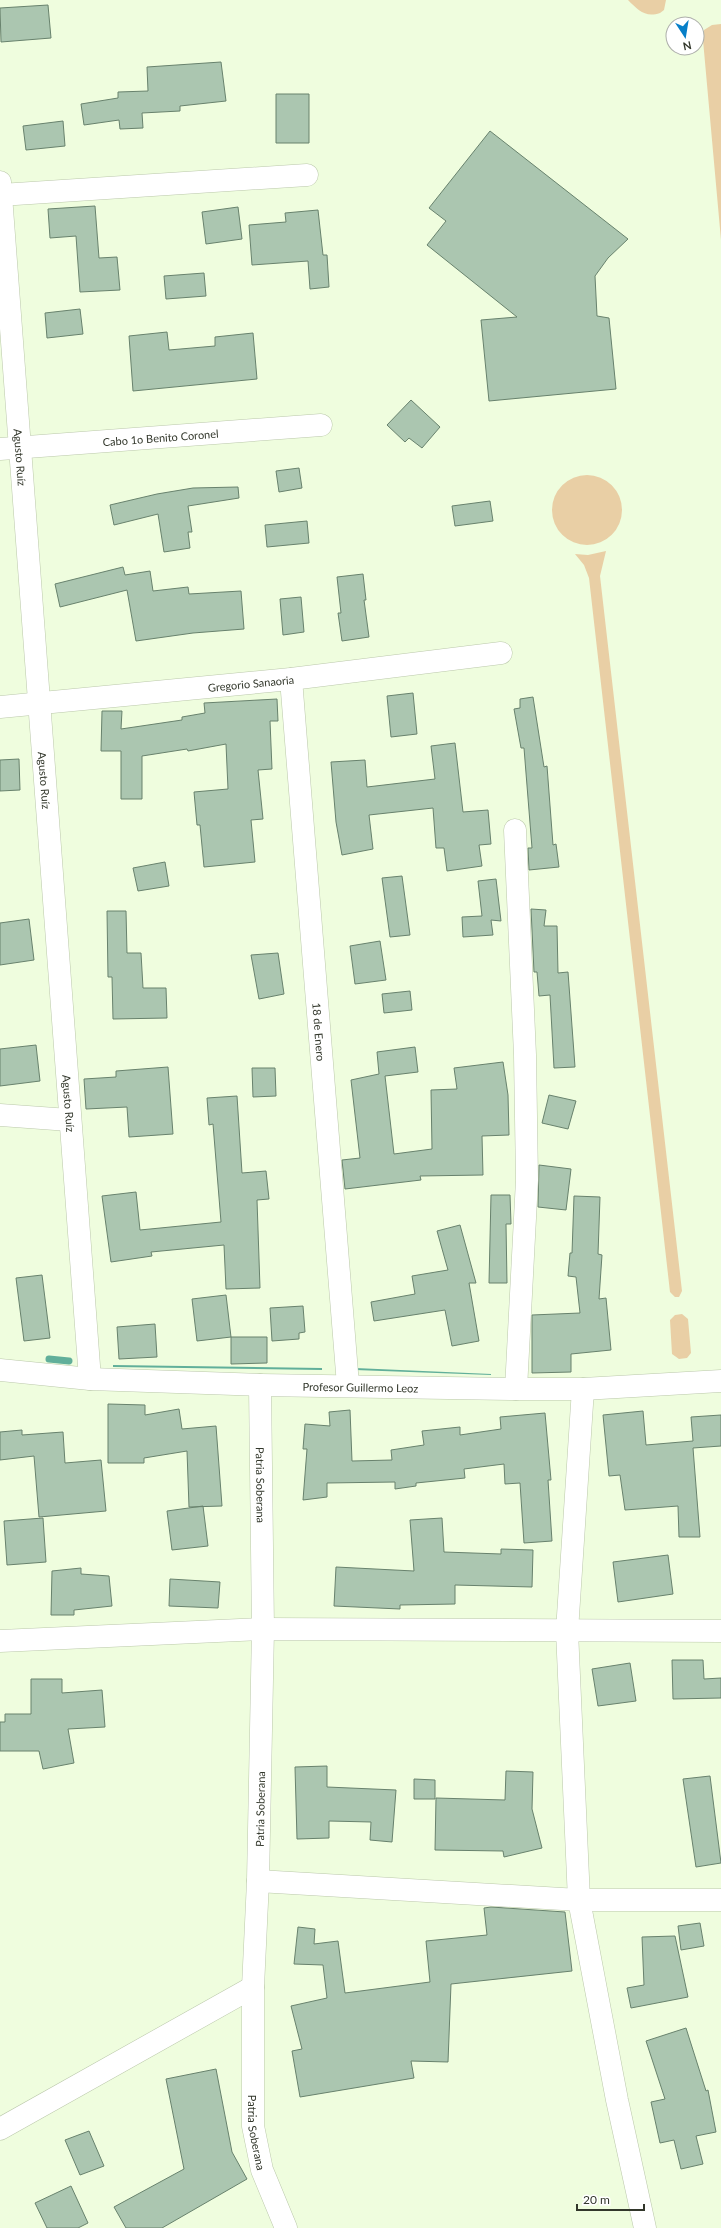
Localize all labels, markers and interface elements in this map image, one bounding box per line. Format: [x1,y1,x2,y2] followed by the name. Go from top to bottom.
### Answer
[665,16,705,56] north arrow
[682,39,693,54] text: N
[102,426,219,448] street label: Cabo 1o Benito Coronel
[12,428,29,486] street label: Agusto Ruíz
[207,672,295,693] street label: Gregorio Sanaoria
[36,751,54,809] street label: Agusto Ruíz
[311,1002,328,1062] street label: 18 de Enero
[61,1074,78,1133] street label: Agusto Ruíz
[303,1379,418,1394] street label: Profesor Guillermo Leoz
[254,1447,268,1523] street label: Patria Soberana
[253,1771,267,1847] street label: Patria Soberana
[247,2095,268,2171] street label: Patria Soberana
[577,2186,644,2212] scale bar
[583,2192,610,2207] text: 20 m

